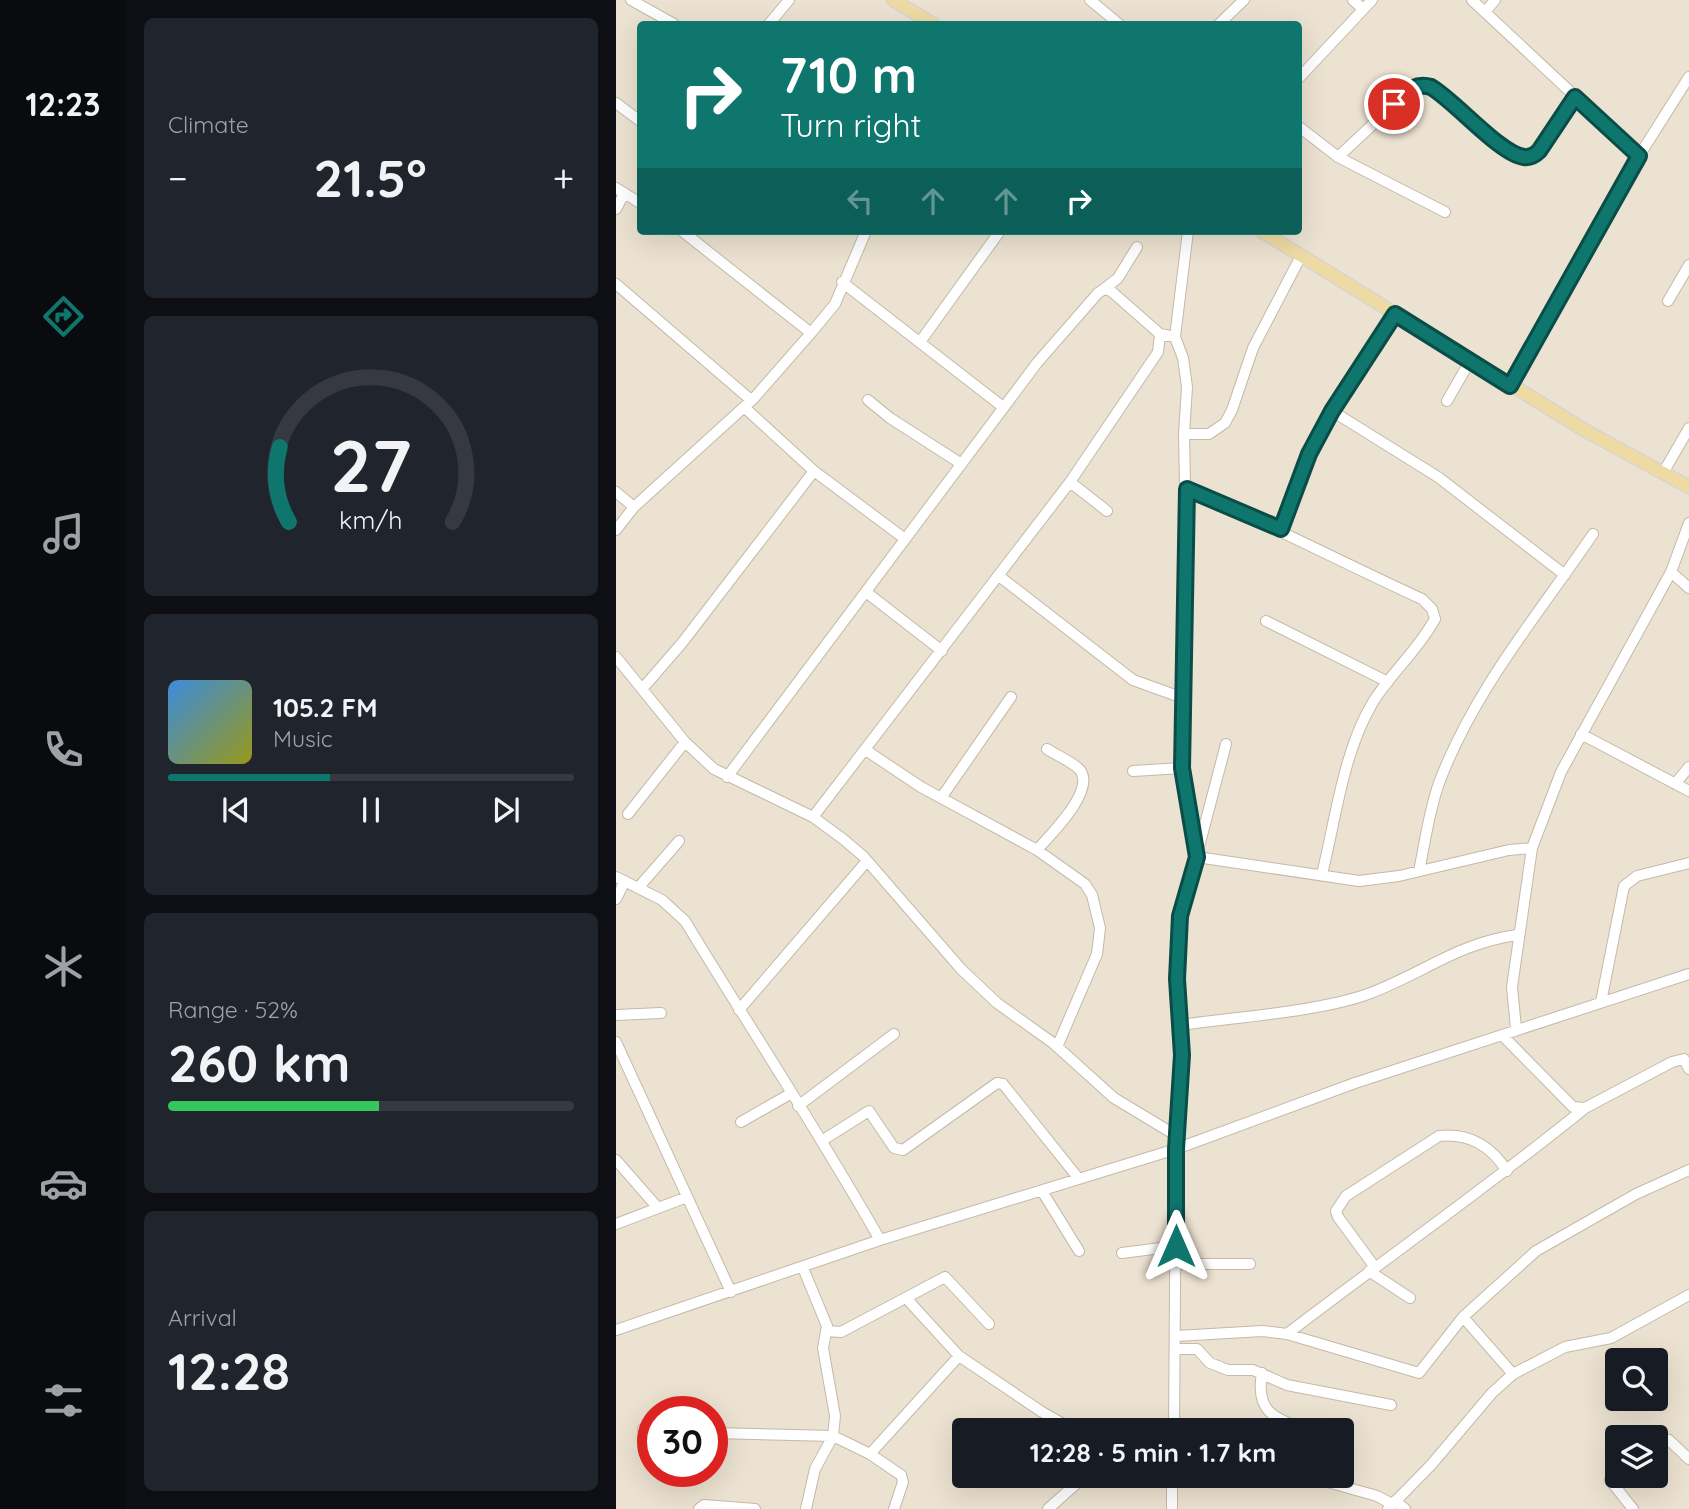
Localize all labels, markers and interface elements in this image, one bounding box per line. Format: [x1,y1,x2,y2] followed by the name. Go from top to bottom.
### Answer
[780,44,917,105] text: 710 m
[665,49,756,140] icon: right
[1364,74,1424,134] pin
[26,84,100,124] text: 12:23
[1375,85,1413,123] icon: arrive
[780,105,921,145] text: Turn right
[168,110,249,139] text: Climate
[314,145,427,210] text: 21.5°
[168,154,188,202] text: −
[553,154,574,202] text: +
[841,182,879,220] icon: left
[914,182,952,220] icon: ahead
[987,182,1025,220] icon: ahead
[1060,182,1098,220] icon: right
[39,292,88,341] icon: directions
[330,420,412,511] text: 27
[339,504,403,535] text: km/h
[39,509,88,558] icon: music
[273,691,377,724] text: 105.2 FM
[273,724,333,753] text: Music
[39,725,88,774] icon: phone
[217,791,255,829] icon: previous
[352,791,390,829] icon: pause
[487,791,525,829] icon: next
[39,942,88,991] icon: climate
[168,995,298,1024] text: Range · 52%
[168,1030,350,1095] text: 260 km
[39,1159,88,1208] icon: car
[1139,1209,1213,1283] position arrow
[168,1303,237,1332] text: Arrival
[168,1338,290,1403] text: 12:28
[1605,1348,1668,1488] map controls
[1605,1348,1668,1411] button: search
[39,1376,88,1425] icon: filters
[637,1396,728,1487] speed limit sign: 30
[1605,1425,1668,1488] button: layers
[1030,1436,1276,1469] text: 12:28 · 5 min · 1.7 km

